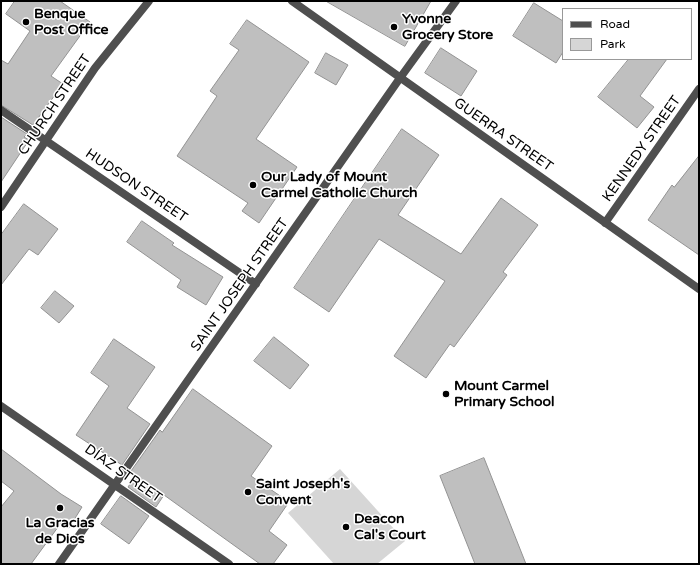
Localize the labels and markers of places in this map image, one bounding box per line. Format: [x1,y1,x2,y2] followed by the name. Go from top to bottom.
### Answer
[34,6,109,38] place label: Benque Post Office
[402,11,493,44] place label: Yvonne Grocery Store
[21,17,31,27] marker: Benque Post Office
[389,22,399,32] marker: Yvonne Grocery Store
[261,169,418,202] place label: Our Lady of Mount Carmel Catholic Church
[248,180,258,190] marker: Our Lady of Mount Carmel Catholic Church
[454,378,555,410] place label: Mount Carmel Primary School
[441,389,451,399] marker: Mount Carmel Primary School
[256,476,350,508] place label: Saint Joseph's Convent
[243,487,253,497] marker: Saint Joseph's Convent
[55,503,65,513] marker: La Gracias de Dios
[354,511,426,544] place label: Deacon Cal's Court
[26,515,94,548] place label: La Gracias de Dios
[341,522,351,532] marker: Deacon Cal's Court

